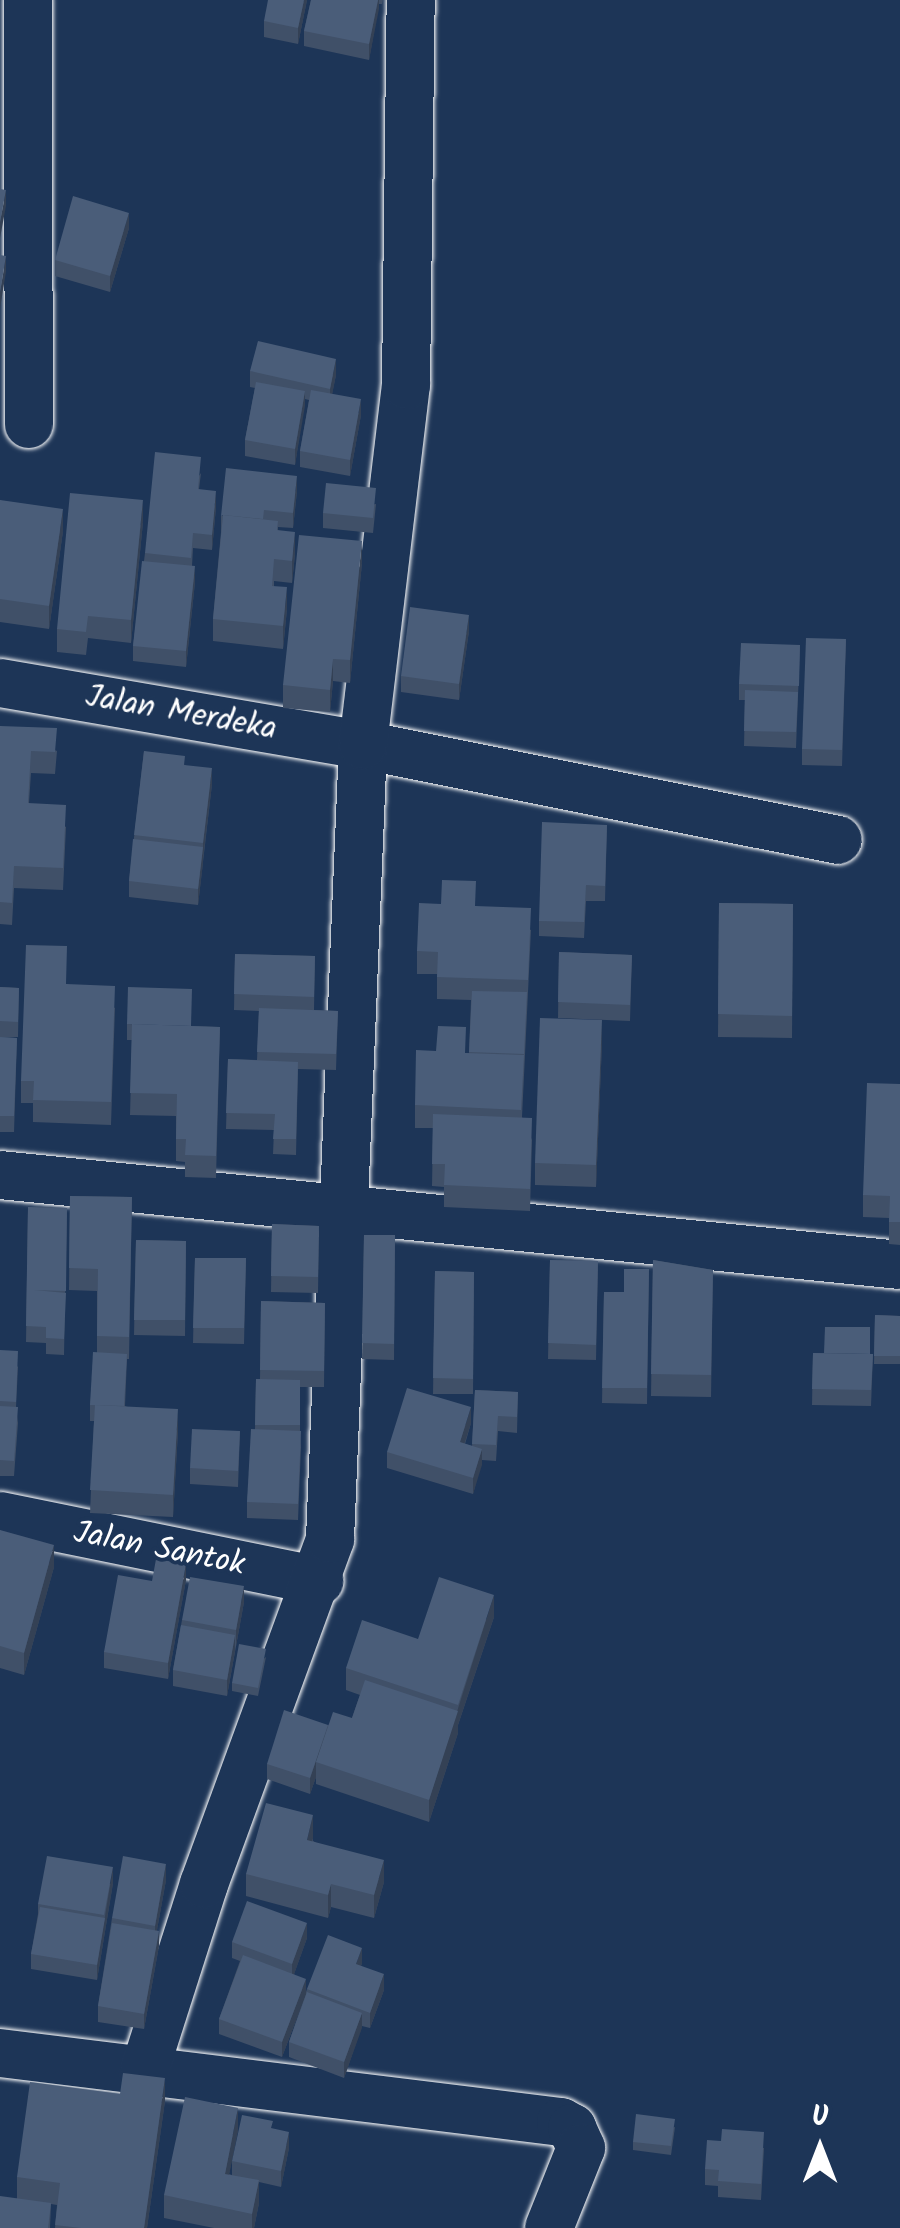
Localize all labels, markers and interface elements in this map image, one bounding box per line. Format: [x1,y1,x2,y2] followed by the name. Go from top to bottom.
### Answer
[82,678,280,750] street label: Jalan Merdeka
[70,1515,248,1585] street label: Jalan Santok
[812,2095,828,2140] text: U
[770,2098,870,2198] north arrow

